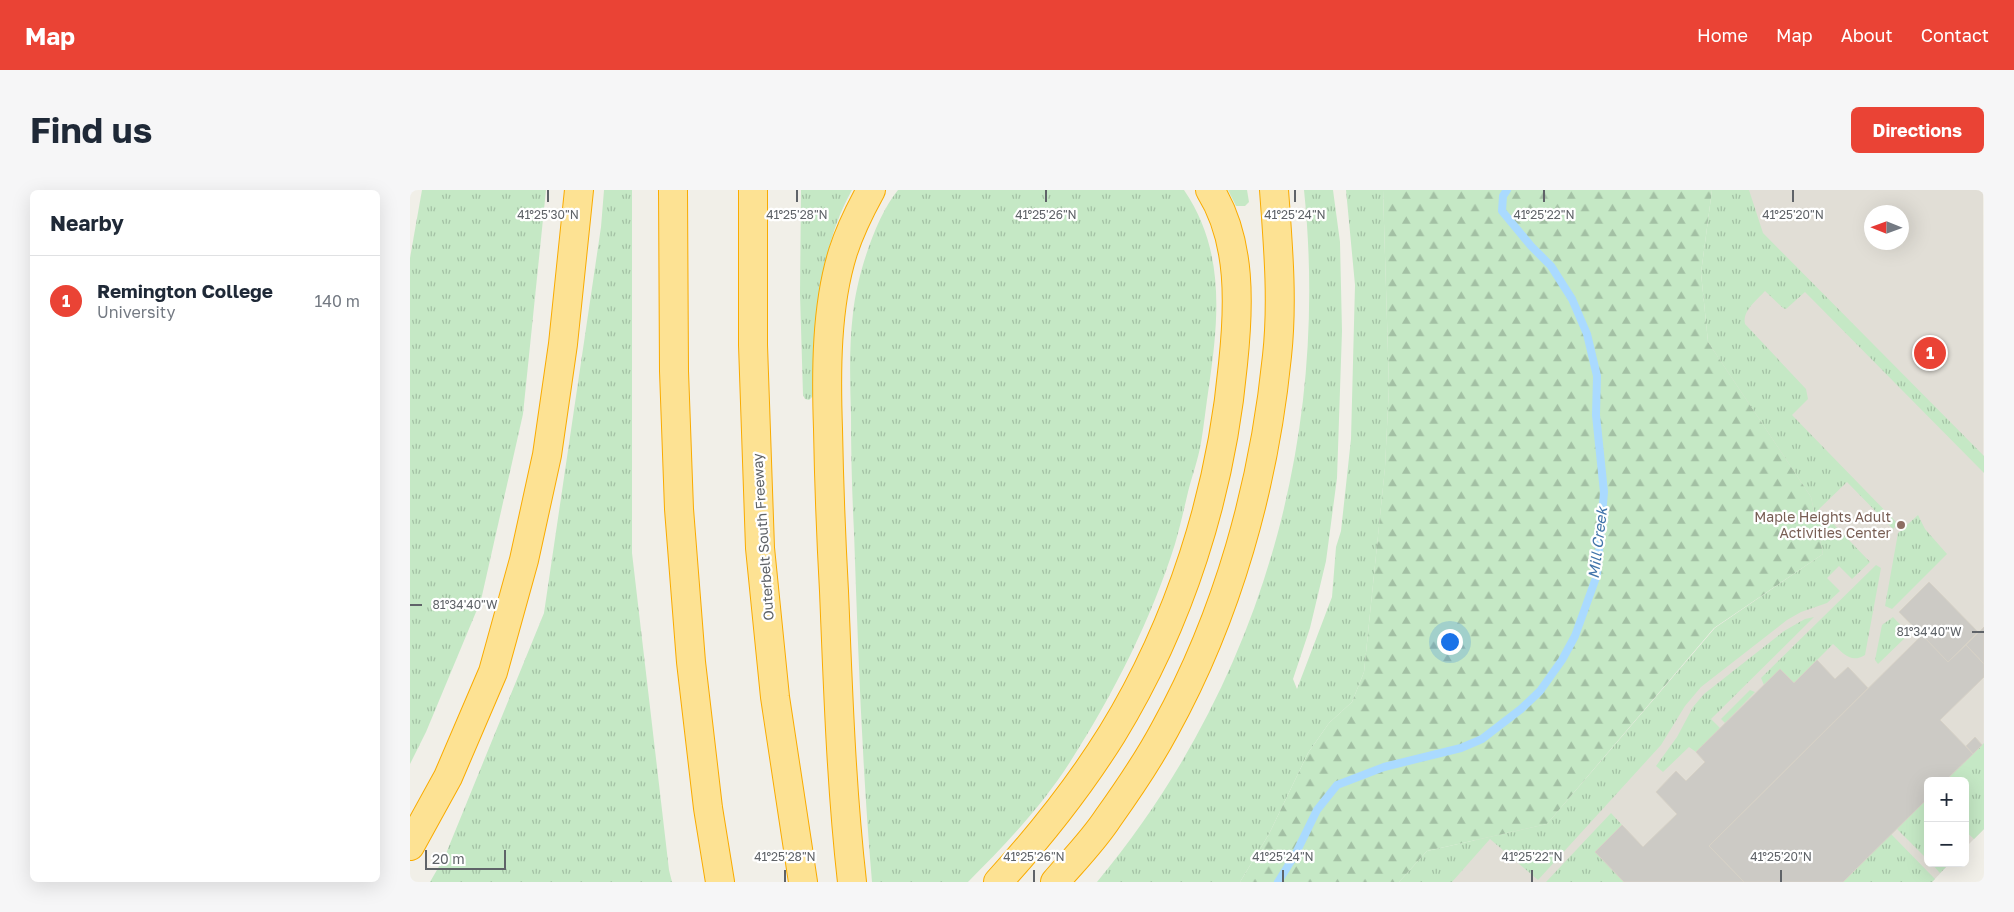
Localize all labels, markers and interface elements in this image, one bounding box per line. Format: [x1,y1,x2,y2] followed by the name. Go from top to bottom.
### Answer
[25,21,75,50] text: Map
[1697,24,1748,46] text: Home
[1776,24,1813,46] text: Map
[1841,24,1893,46] text: About
[1921,24,1989,46] text: Contact
[1851,107,1984,153] button: Directions
[30,109,152,151] text: Find us
[1864,205,1909,250] north arrow
[517,207,579,222] text: 41°25'30"N
[766,207,828,222] text: 41°25'28"N
[1015,207,1077,222] text: 41°25'26"N
[1264,207,1326,222] text: 41°25'24"N
[1513,207,1575,222] text: 41°25'22"N
[1762,207,1824,222] text: 41°25'20"N
[50,210,124,236] text: Nearby
[97,279,273,302] text: Remington College
[62,291,70,311] text: 1
[314,291,360,311] text: 140 m
[97,302,175,322] text: University
[1914,334,1946,372] pin: 1
[748,453,777,621] street label: Outerbelt South Freeway
[1584,505,1611,580] water label: Mill Creek
[1754,508,1892,541] place label: Maple Heights Adult Activities Center
[1895,519,1907,531] marker: Maple Heights Adult Activities Center
[432,597,498,612] text: 81°34'40"W
[1896,624,1962,639] text: 81°34'40"W
[1437,629,1463,655] your location
[1924,777,1969,867] map controls
[1924,777,1969,822] button: +
[1924,822,1969,867] button: −
[425,847,506,870] scale bar
[754,849,816,864] text: 41°25'28"N
[1003,849,1065,864] text: 41°25'26"N
[1252,849,1314,864] text: 41°25'24"N
[1501,849,1563,864] text: 41°25'22"N
[1750,849,1812,864] text: 41°25'20"N
[432,850,465,867] text: 20 m

